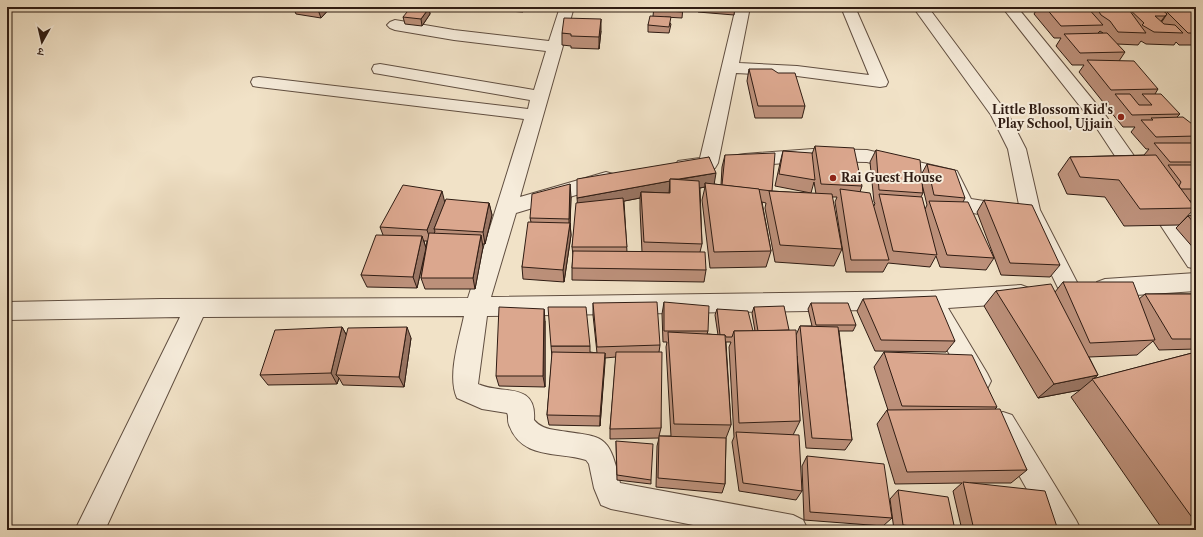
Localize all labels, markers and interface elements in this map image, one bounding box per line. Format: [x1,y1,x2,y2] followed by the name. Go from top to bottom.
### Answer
[22,22,62,62] north arrow
[35,44,45,59] text: उ
[992,102,1114,131] place label: Little Blossom Kid's Play School, Ujjain
[1116,112,1126,122] marker: Little Blossom Kid's Play School, Ujjain
[841,170,942,185] place label: Rai Guest House
[828,173,838,183] marker: Rai Guest House

